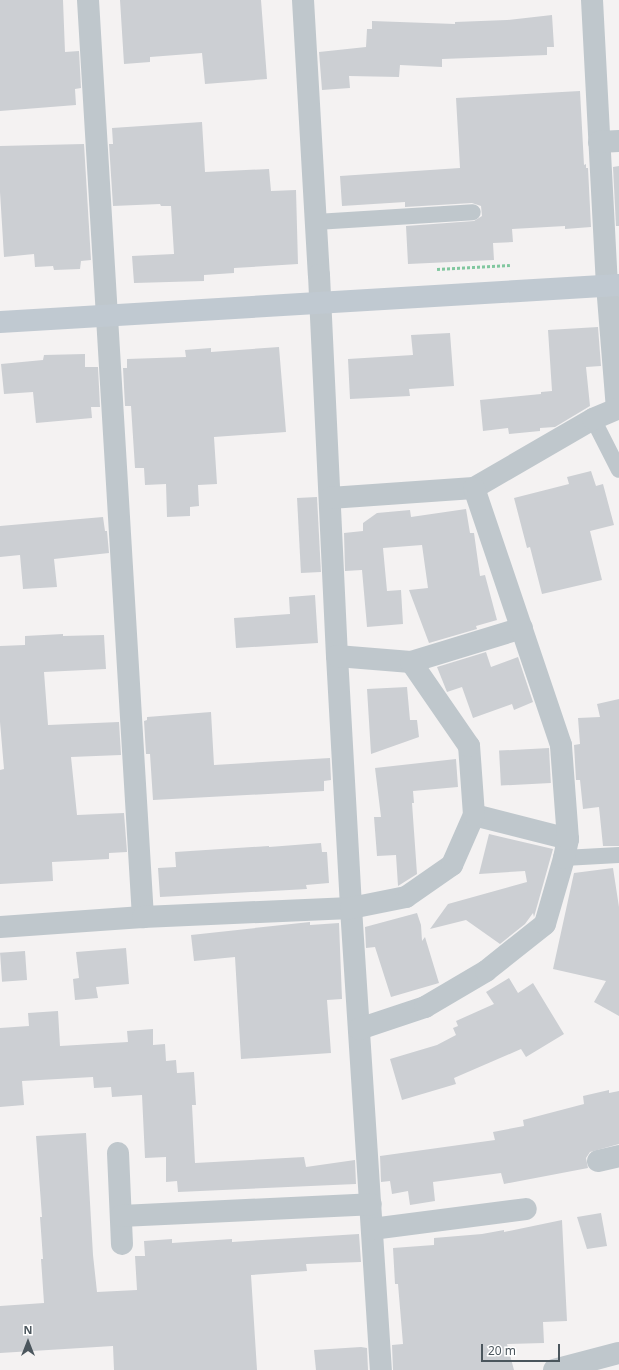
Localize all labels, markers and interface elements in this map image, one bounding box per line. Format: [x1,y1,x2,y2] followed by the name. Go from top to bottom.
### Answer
[8,1322,48,1362] north arrow
[24,1322,32,1337] text: N
[483,1336,562,1362] scale bar
[488,1342,516,1359] text: 20 m

